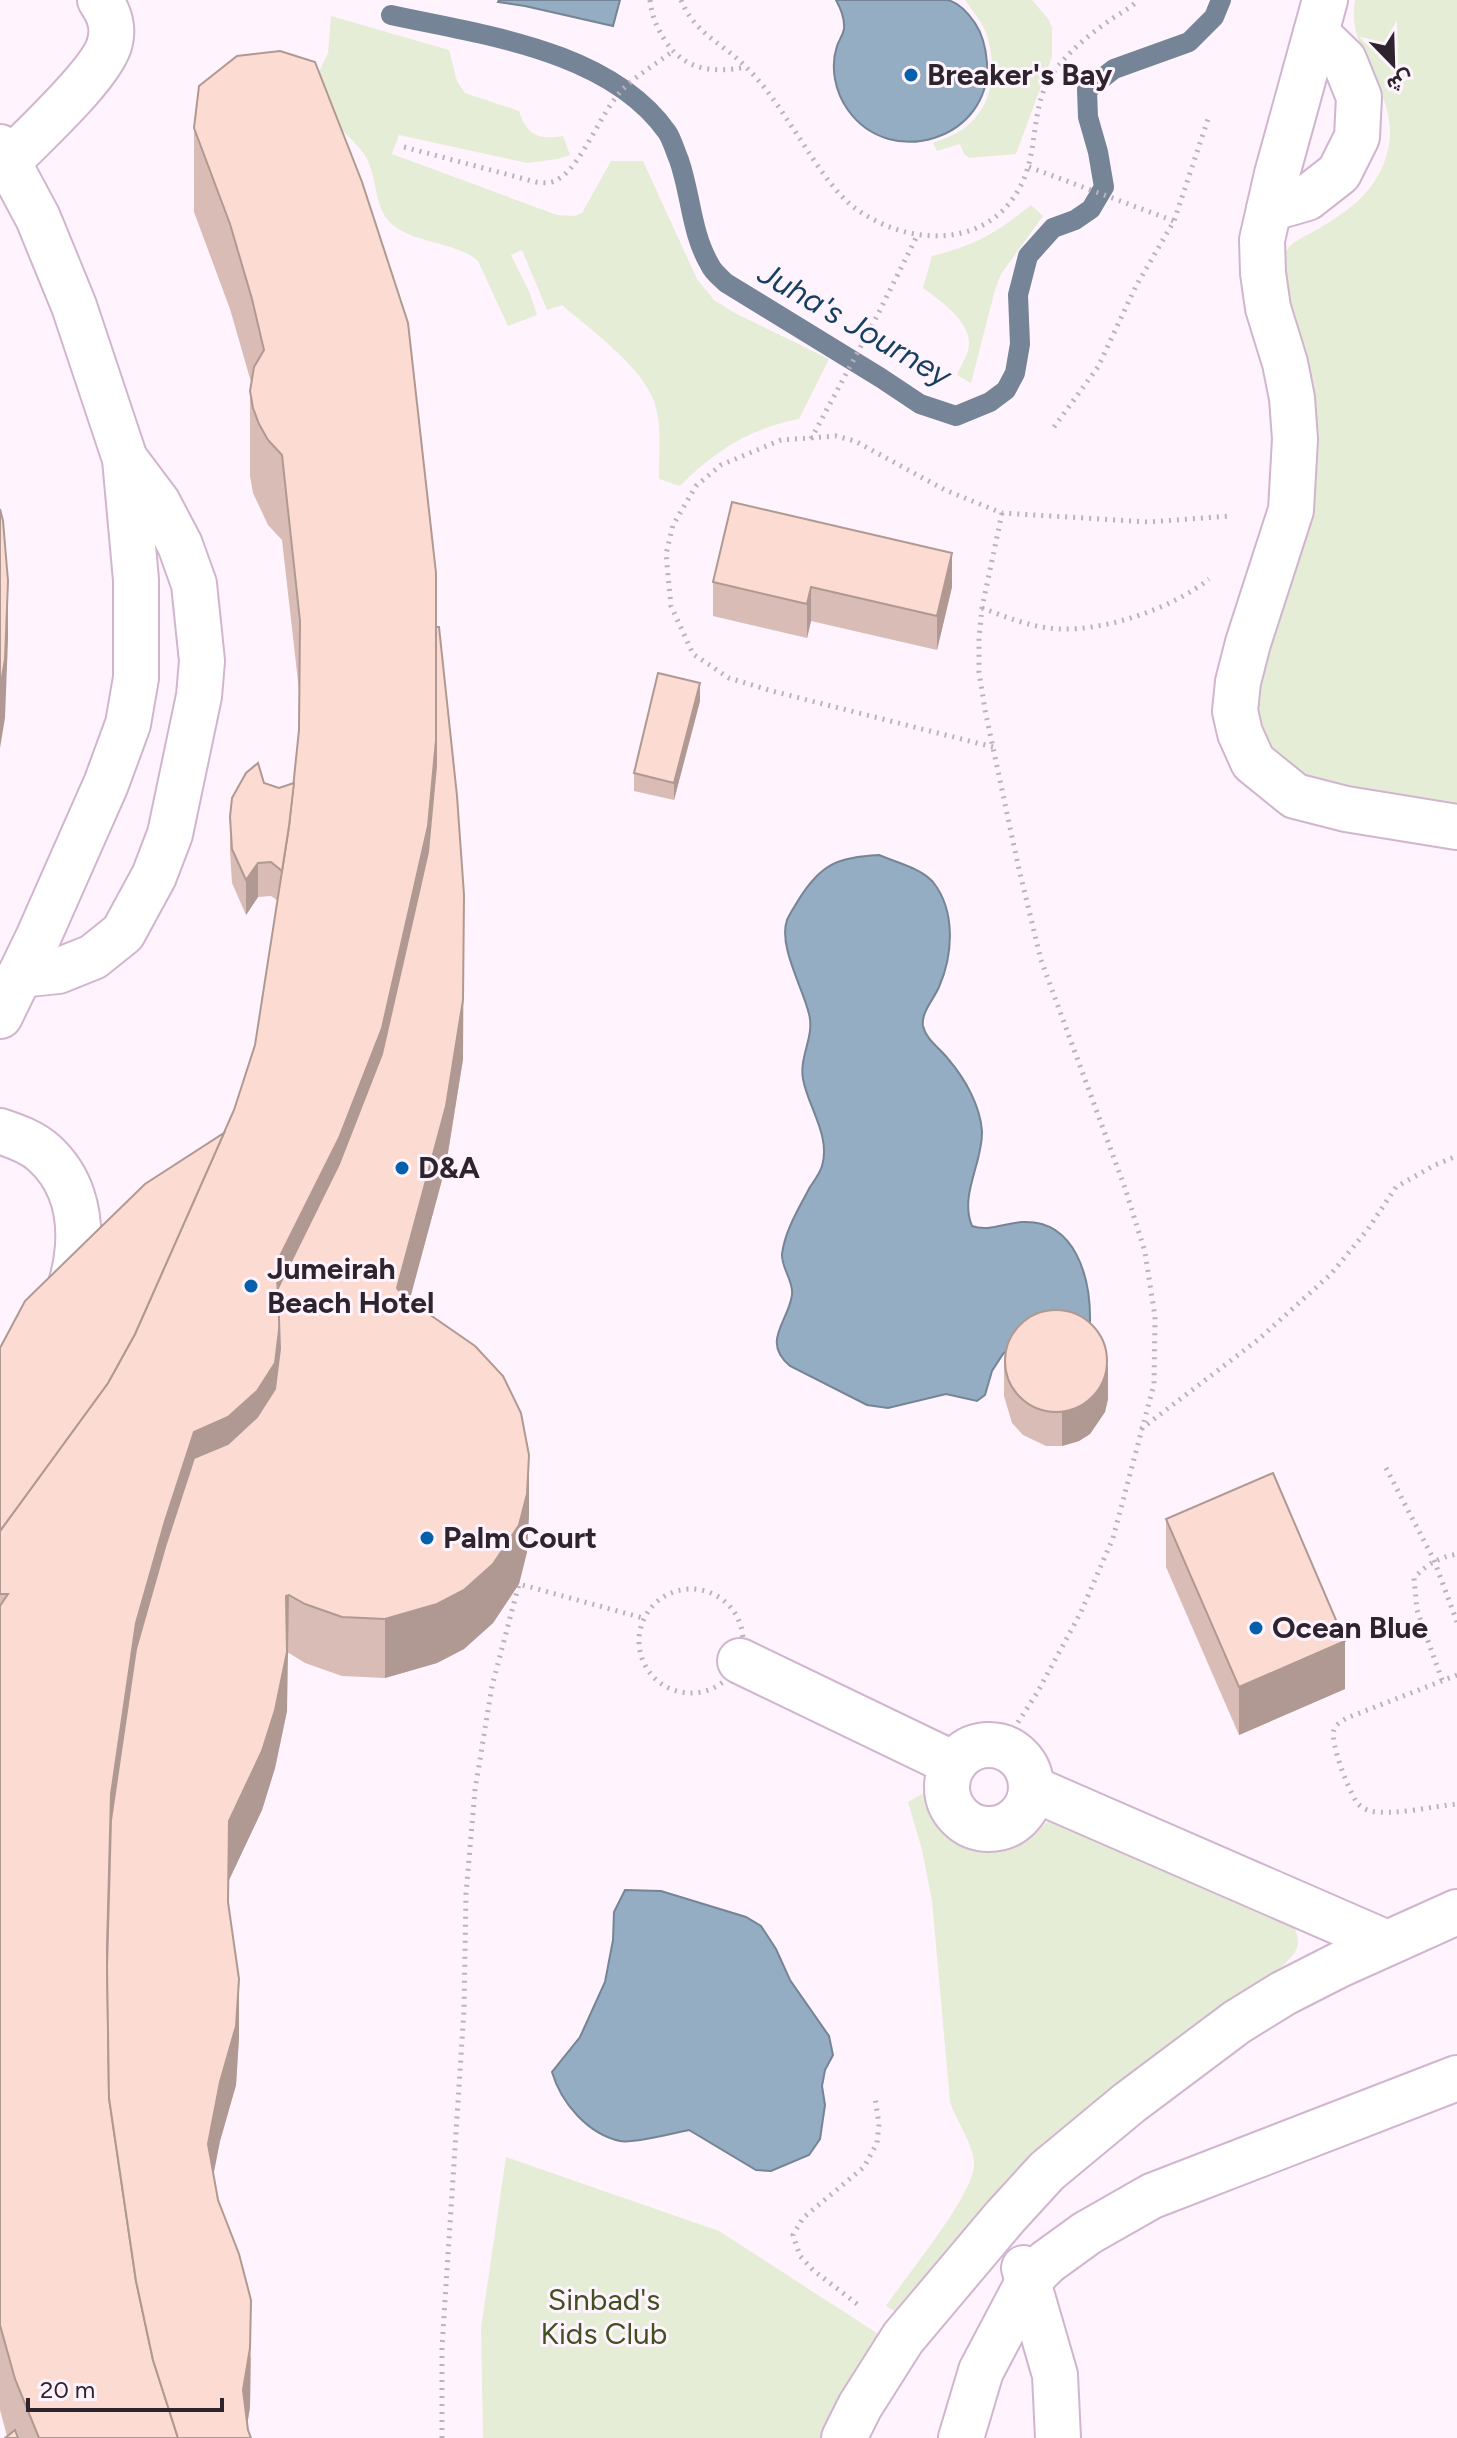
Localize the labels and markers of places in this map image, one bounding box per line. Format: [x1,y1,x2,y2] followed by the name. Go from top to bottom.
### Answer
[927,56,1113,93] place label: Breaker's Bay
[902,66,920,84] marker: Breaker's Bay
[418,1149,480,1186] place label: D&A
[393,1159,411,1177] marker: D&A
[267,1250,434,1321] place label: Jumeirah Beach Hotel
[242,1277,260,1295] marker: Jumeirah Beach Hotel
[443,1519,597,1556] place label: Palm Court
[418,1529,436,1547] marker: Palm Court
[1272,1609,1429,1646] place label: Ocean Blue
[1247,1619,1265,1637] marker: Ocean Blue

